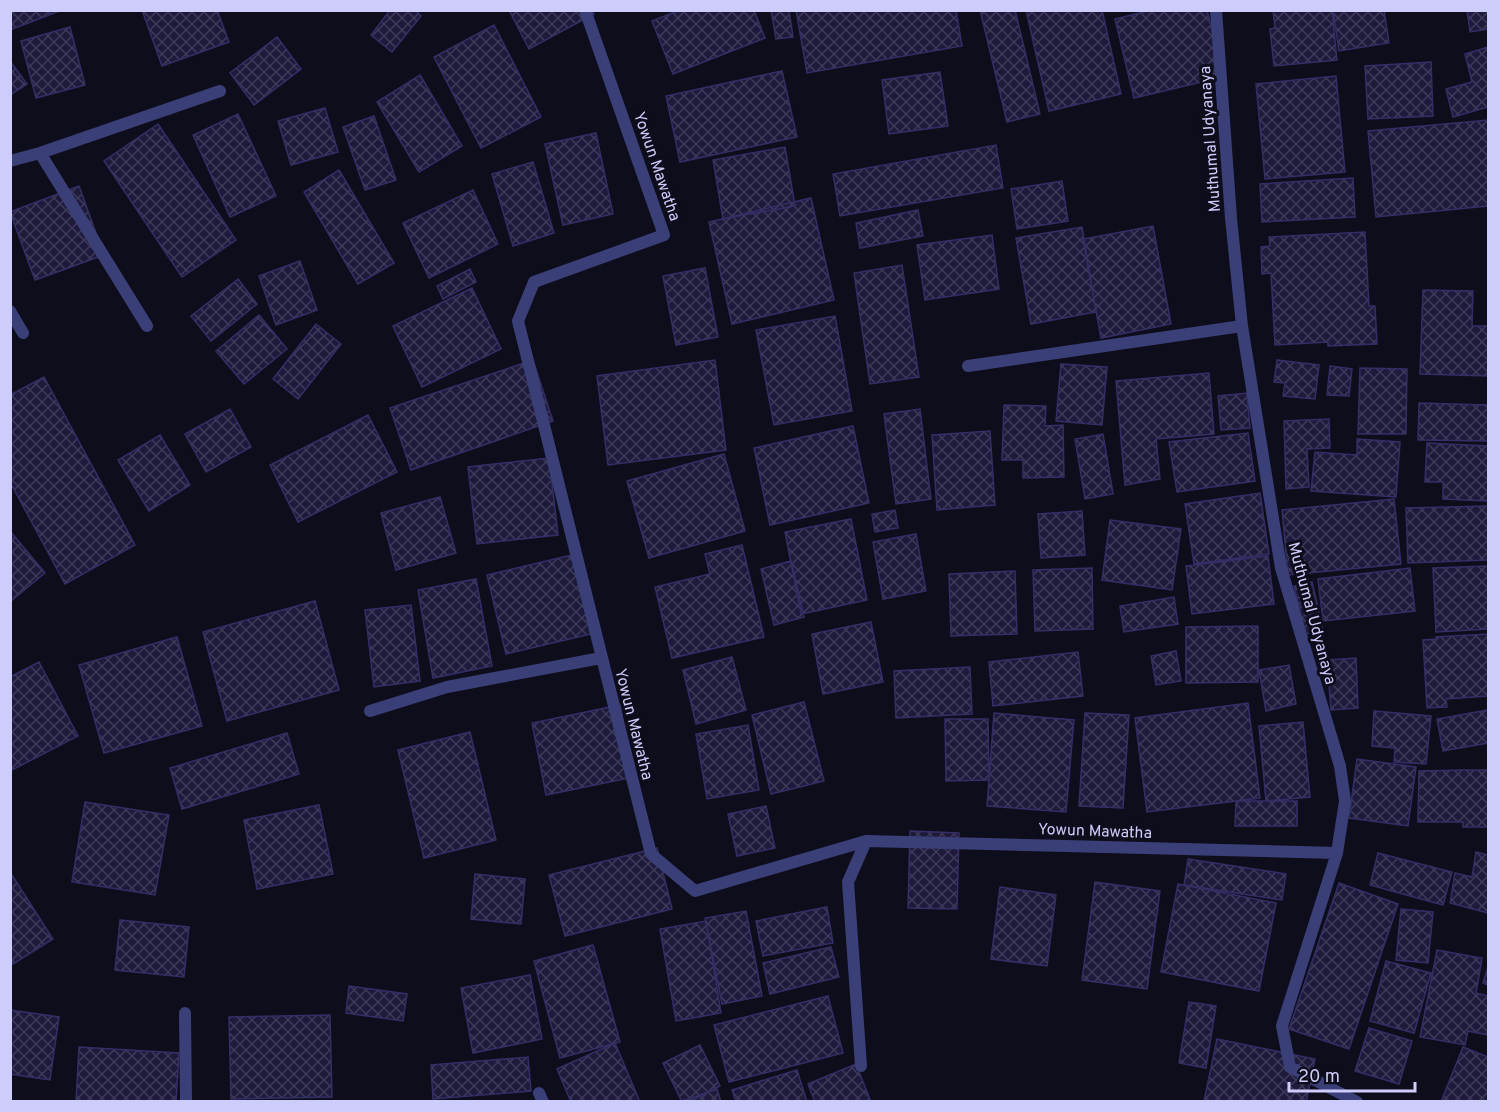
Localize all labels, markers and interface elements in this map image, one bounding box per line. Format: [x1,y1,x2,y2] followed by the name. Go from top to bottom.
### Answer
[1196,65,1226,213] street label: Muthumal Udyanaya
[628,109,684,224] street label: Yowun Mawatha
[1282,540,1340,687] street label: Muthumal Udyanaya
[610,667,657,782] street label: Yowun Mawatha
[1038,820,1152,844] street label: Yowun Mawatha
[1289,1055,1415,1093] scale bar
[1298,1066,1340,1089] text: 20 m

